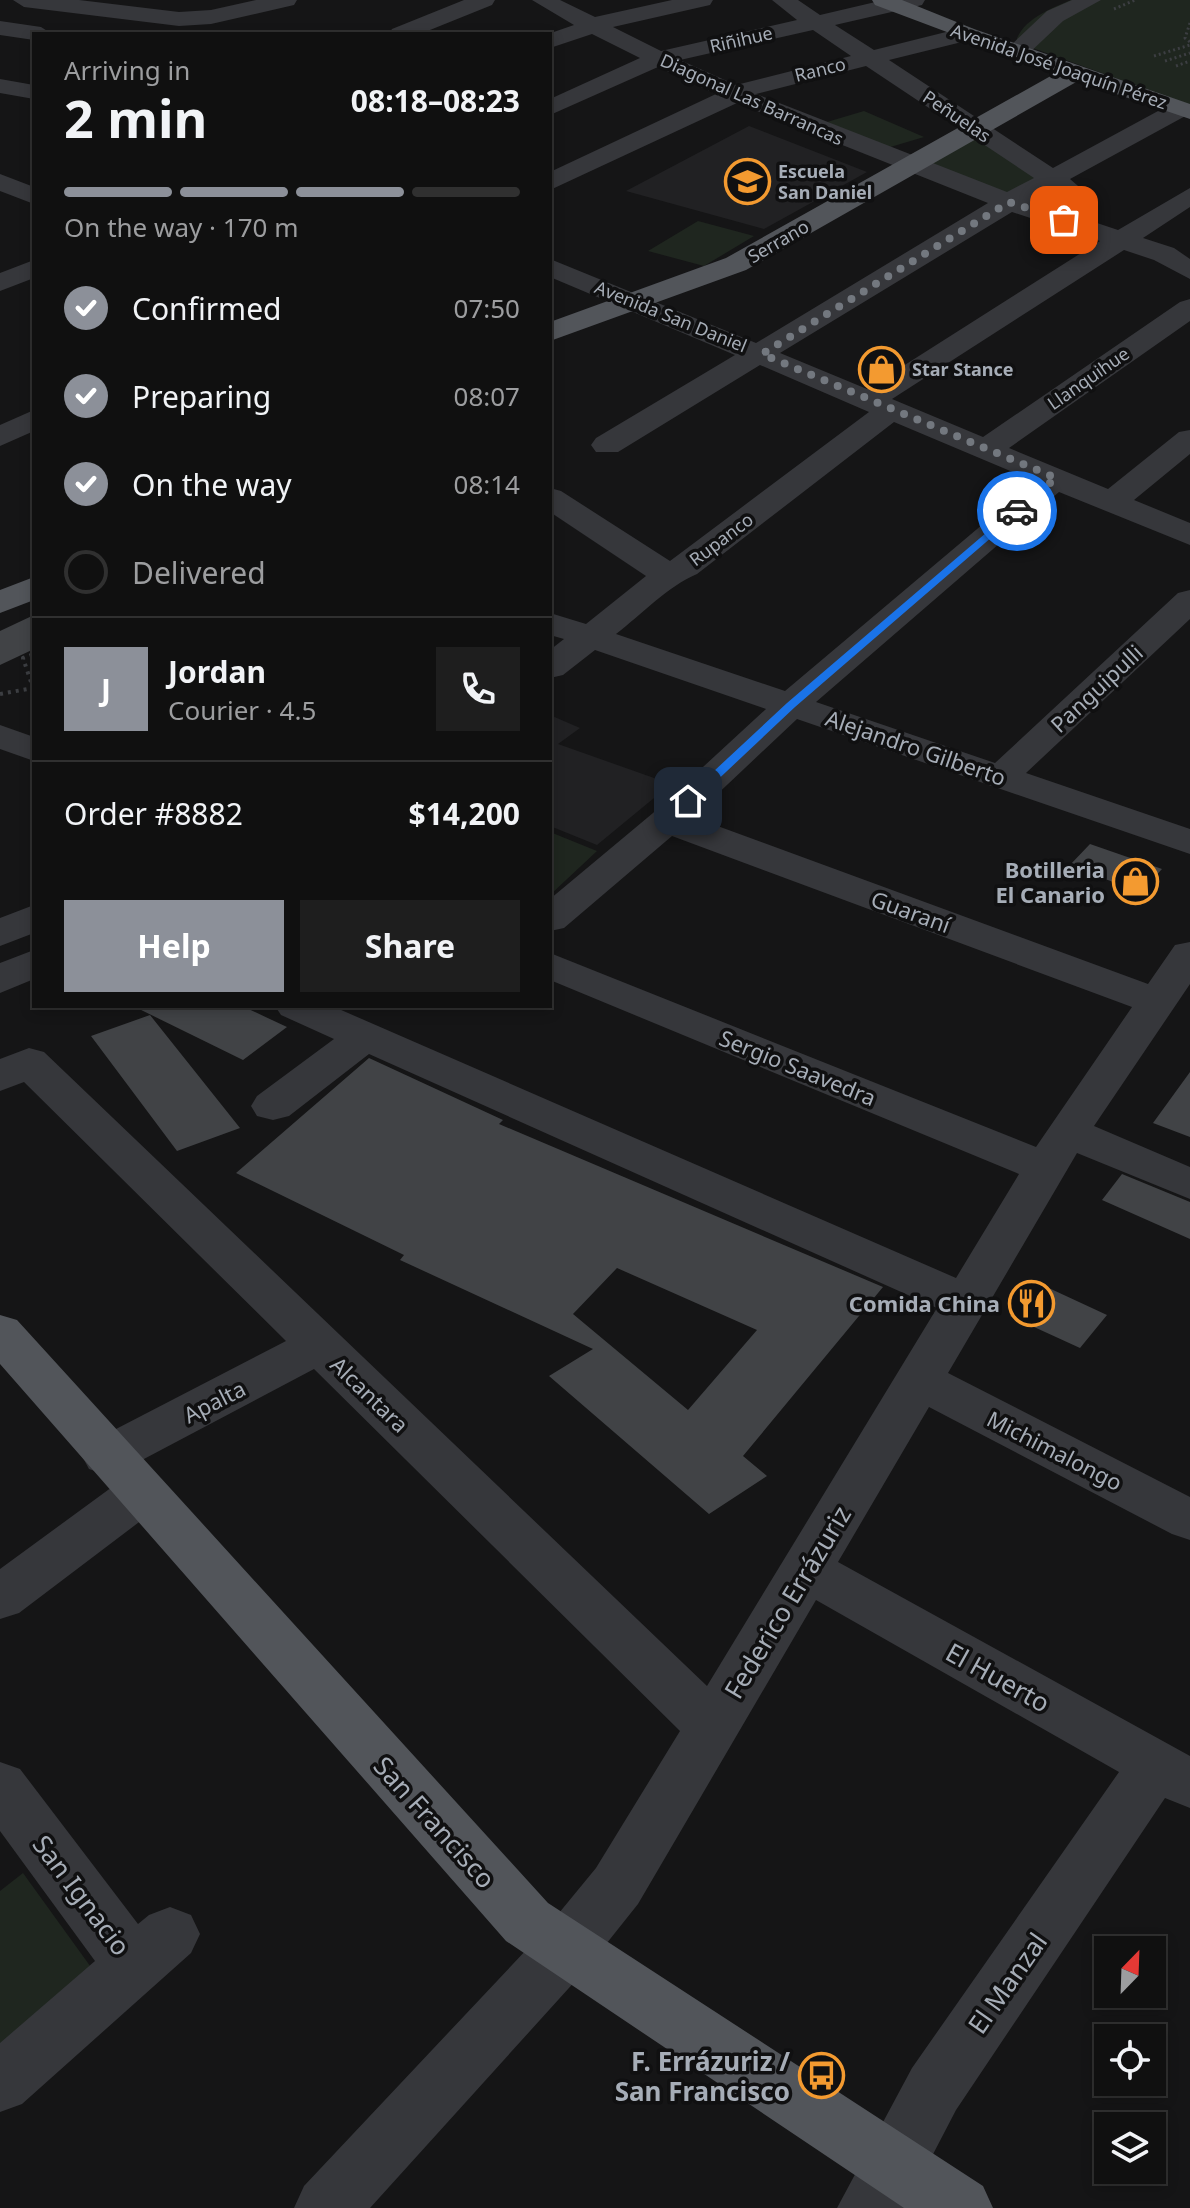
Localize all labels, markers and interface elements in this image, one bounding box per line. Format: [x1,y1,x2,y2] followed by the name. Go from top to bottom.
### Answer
[948,18,1170,114] street label: Avenida José Joaquín Pérez
[707,20,775,58] street label: Riñihue
[657,48,847,150] street label: Diagonal Las Barrancas
[792,51,848,87] street label: Ranco
[64,52,190,88] text: Arriving in
[351,80,520,121] text: 08:18–08:23
[64,82,207,153] text: 2 min
[918,85,996,147] street label: Peñuelas
[723,157,771,205] school or university icon: Escuela San Daniel
[778,159,872,204] place label: Escuela San Daniel
[1030,186,1098,254] pin
[1042,198,1086,242] icon: bag
[64,209,298,245] text: On the way · 170 m
[743,214,813,268] street label: Serrano
[591,275,751,357] street label: Avenida San Daniel
[64,286,108,330] icon: check
[132,288,282,329] text: Confirmed
[454,290,520,326] text: 07:50
[1042,341,1134,415] street label: Llanquihue
[857,345,905,393] shop icon: Star Stance
[912,357,1013,381] place label: Star Stance
[64,374,108,418] icon: check
[132,376,271,417] text: Preparing
[454,378,520,414] text: 08:07
[64,462,108,506] icon: check
[132,464,292,505] text: On the way
[454,466,520,502] text: 08:14
[977,471,1057,551] courier
[995,489,1039,533] icon: car
[684,507,758,571] street label: Rupanco
[132,552,266,593] text: Delivered
[1043,637,1149,739] street label: Panguipulli
[436,647,520,731] button: phone
[168,651,266,692] text: Jordan
[101,669,111,710] text: J
[168,692,316,728] text: Courier · 4.5
[822,702,1010,792] street label: Alejandro Gilberto
[654,767,722,835] pin
[666,779,710,823] icon: home
[64,793,243,834] text: Order #8882
[408,793,520,834] text: $14,200
[995,854,1105,909] place label: Botilleria El Canario
[1112,858,1160,906] shop icon: Botilleria El Canario
[867,883,956,940] street label: Guaraní
[64,900,284,992] button: Help
[300,900,520,992] button: Share
[715,1022,881,1112] street label: Sergio Saavedra
[1007,1279,1055,1327] restaurant icon: Comida China
[849,1288,1000,1318] place label: Comida China
[325,1349,415,1439] street label: Alcantara
[178,1373,250,1429] street label: Apalta
[982,1403,1128,1497] street label: Michimalongo
[715,1499,859,1705] street label: Federico Errázuriz
[940,1634,1056,1720] street label: El Huerto
[366,1748,504,1896] street label: San Francisco
[25,1827,139,1963] street label: San Ignacio
[959,1925,1055,2041] street label: El Manzal
[1094,1936,1166,2008] north arrow
[1094,1936,1166,2184] map controls
[1094,2024,1166,2096] button: locate
[615,2043,790,2109] place label: F. Errázuriz / San Francisco
[797,2052,845,2100] bus stop icon: F. Errázuriz / San Francisco
[1094,2112,1166,2184] button: layers

